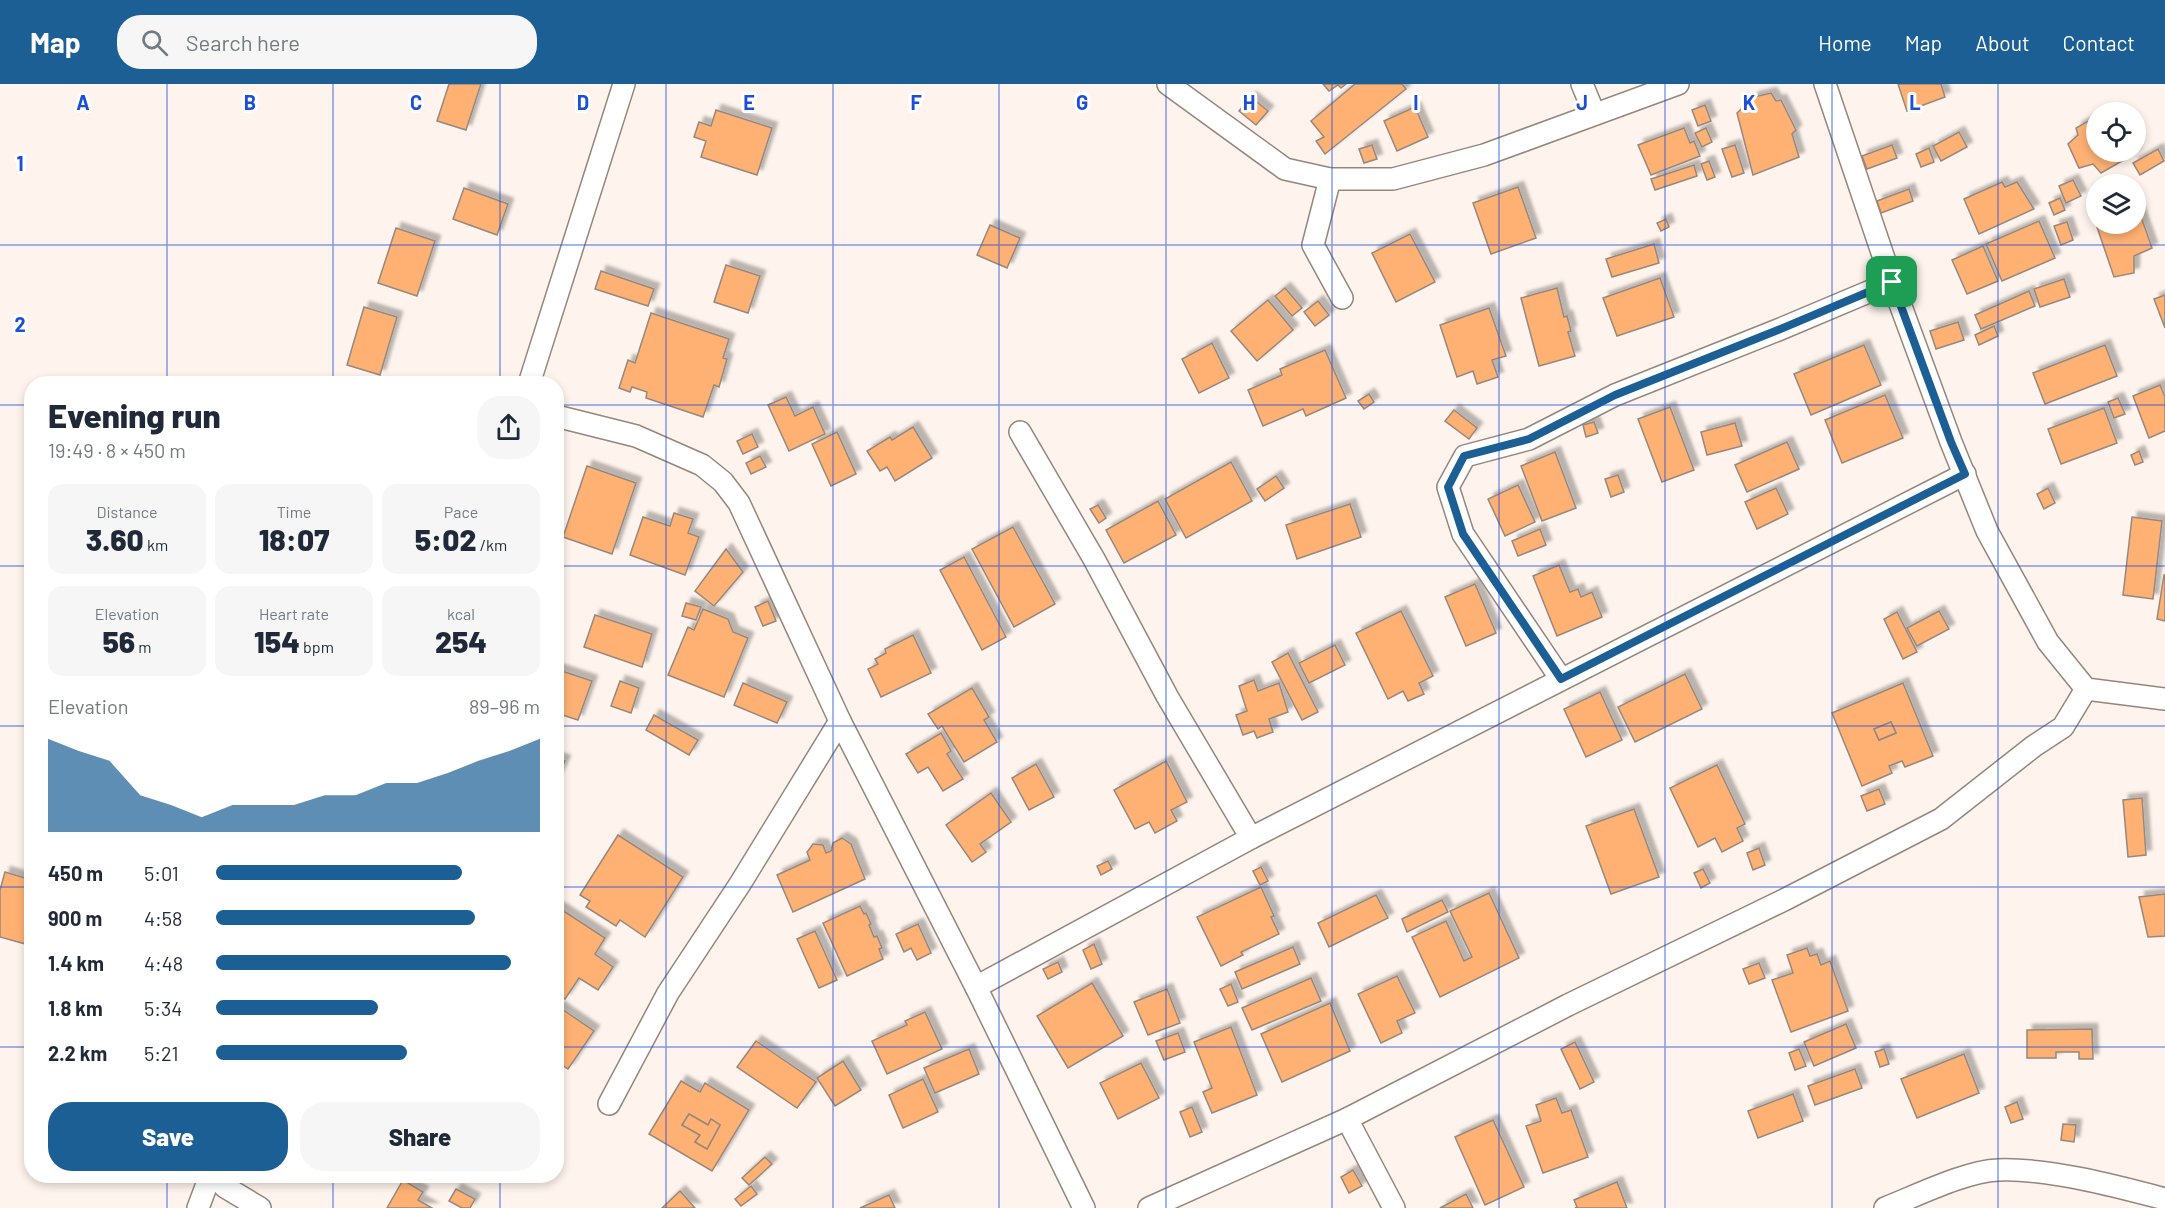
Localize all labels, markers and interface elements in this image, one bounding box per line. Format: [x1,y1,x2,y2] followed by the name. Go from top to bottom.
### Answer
[117,15,537,69] search box
[30,25,81,59] text: Map
[138,26,171,59] icon: search
[186,29,300,55] text: Search here
[1818,30,1872,55] text: Home
[1905,30,1942,55] text: Map
[1975,30,2030,55] text: About
[2063,30,2135,55] text: Contact
[76,90,90,114] text: A
[244,90,256,114] text: B
[410,90,422,114] text: C
[577,90,589,114] text: D
[743,90,755,114] text: E
[910,90,922,114] text: F
[1076,90,1088,114] text: G
[1243,90,1255,114] text: H
[1413,90,1419,114] text: I
[1576,90,1588,114] text: J
[1743,90,1756,114] text: K
[1909,90,1921,114] text: L
[2086,102,2146,234] map controls
[2086,102,2146,162] button: locate
[16,151,24,175] text: 1
[2086,174,2146,234] button: layers
[1866,256,1917,307] pin
[1875,265,1908,298] icon: arrive
[14,312,26,336] text: 2
[48,395,221,435] text: Evening run
[477,396,540,459] button: share
[48,438,186,462] text: 19:49 · 8 × 450 m
[97,502,157,521] text: Distance
[277,502,311,521] text: Time
[444,502,478,521] text: Pace
[86,521,144,557] text: 3.60
[259,521,329,557] text: 18:07
[415,521,476,557] text: 5:02
[144,535,168,554] text: km
[476,535,507,554] text: /km
[95,604,159,623] text: Elevation
[259,604,329,623] text: Heart rate
[447,604,475,623] text: kcal
[102,623,135,659] text: 56
[254,623,300,659] text: 154
[435,623,487,659] text: 254
[135,637,152,656] text: m
[300,637,334,656] text: bpm
[48,694,129,718] text: Elevation
[469,694,540,718] text: 89–96 m
[48,861,103,885] text: 450 m
[144,861,179,885] text: 5:01
[48,906,102,930] text: 900 m
[144,906,183,930] text: 4:58
[48,951,104,975] text: 1.4 km
[144,951,183,975] text: 4:48
[48,996,103,1020] text: 1.8 km
[144,996,182,1020] text: 5:34
[48,1041,107,1065] text: 2.2 km
[144,1041,179,1065] text: 5:21
[48,1102,288,1171] button: Save
[300,1102,540,1171] button: Share

